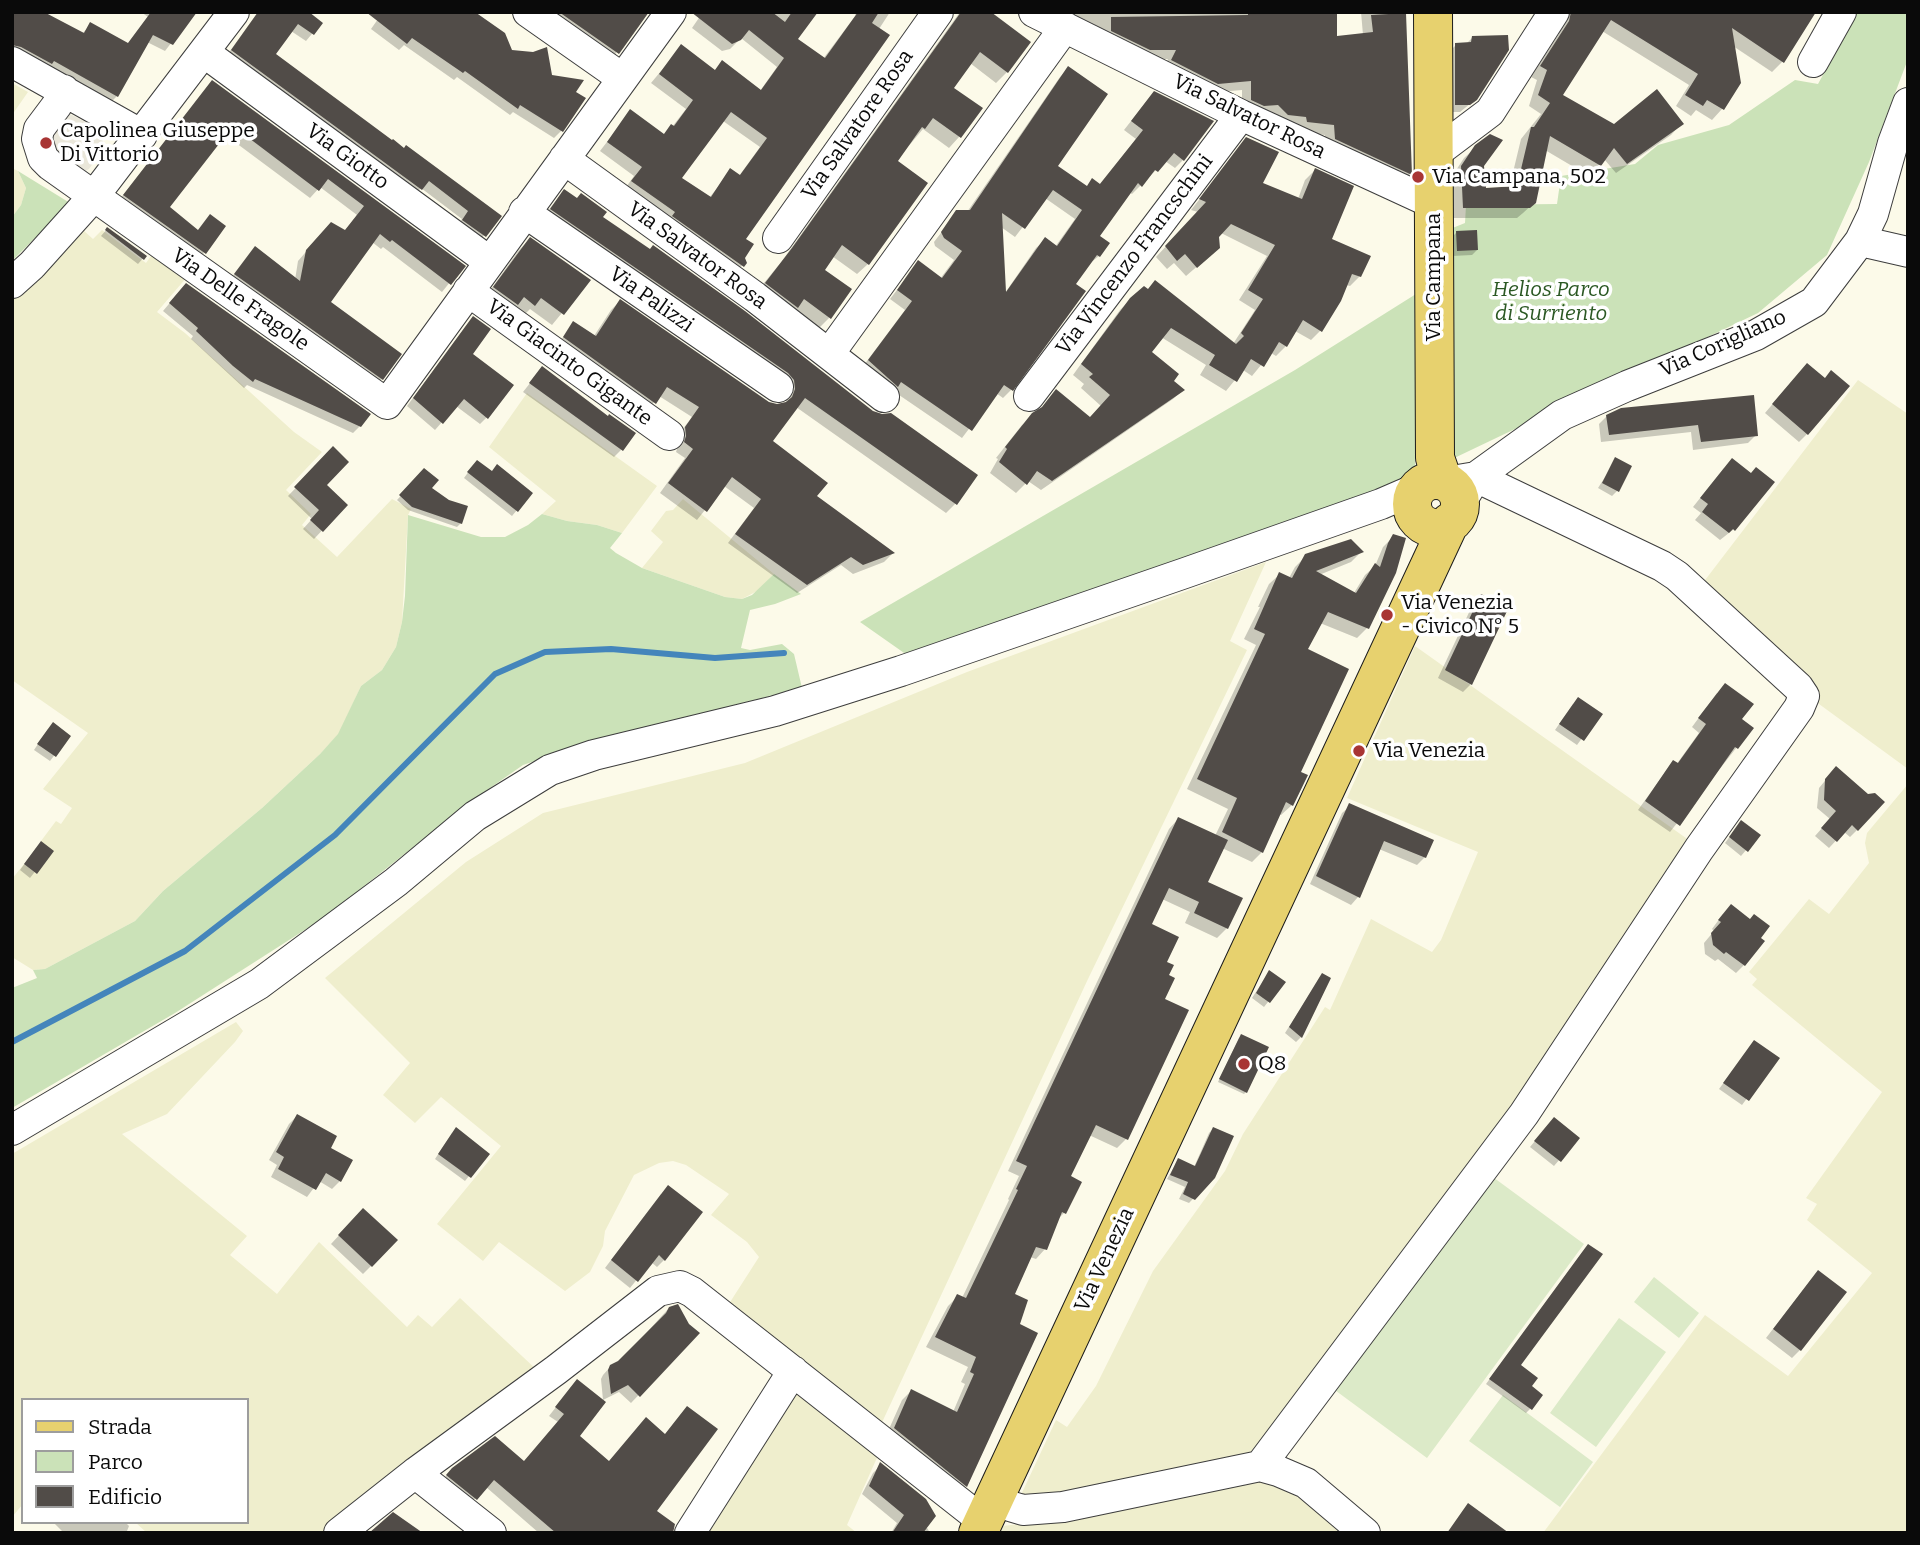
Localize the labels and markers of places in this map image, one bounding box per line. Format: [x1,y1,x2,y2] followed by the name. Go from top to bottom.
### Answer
[60,118,255,168] place label: Capolinea Giuseppe Di Vittorio
[38,135,54,151] marker: Capolinea Giuseppe Di Vittorio
[1432,164,1606,190] place label: Via Campana, 502
[1410,169,1426,185] marker: Via Campana, 502
[1401,590,1519,640] place label: Via Venezia - Civico N° 5
[1379,607,1395,623] marker: Via Venezia - Civico N° 5
[1373,738,1485,764] place label: Via Venezia
[1351,743,1367,759] marker: Via Venezia
[1258,1051,1286,1077] place label: Q8
[1236,1056,1252,1072] marker: Q8

